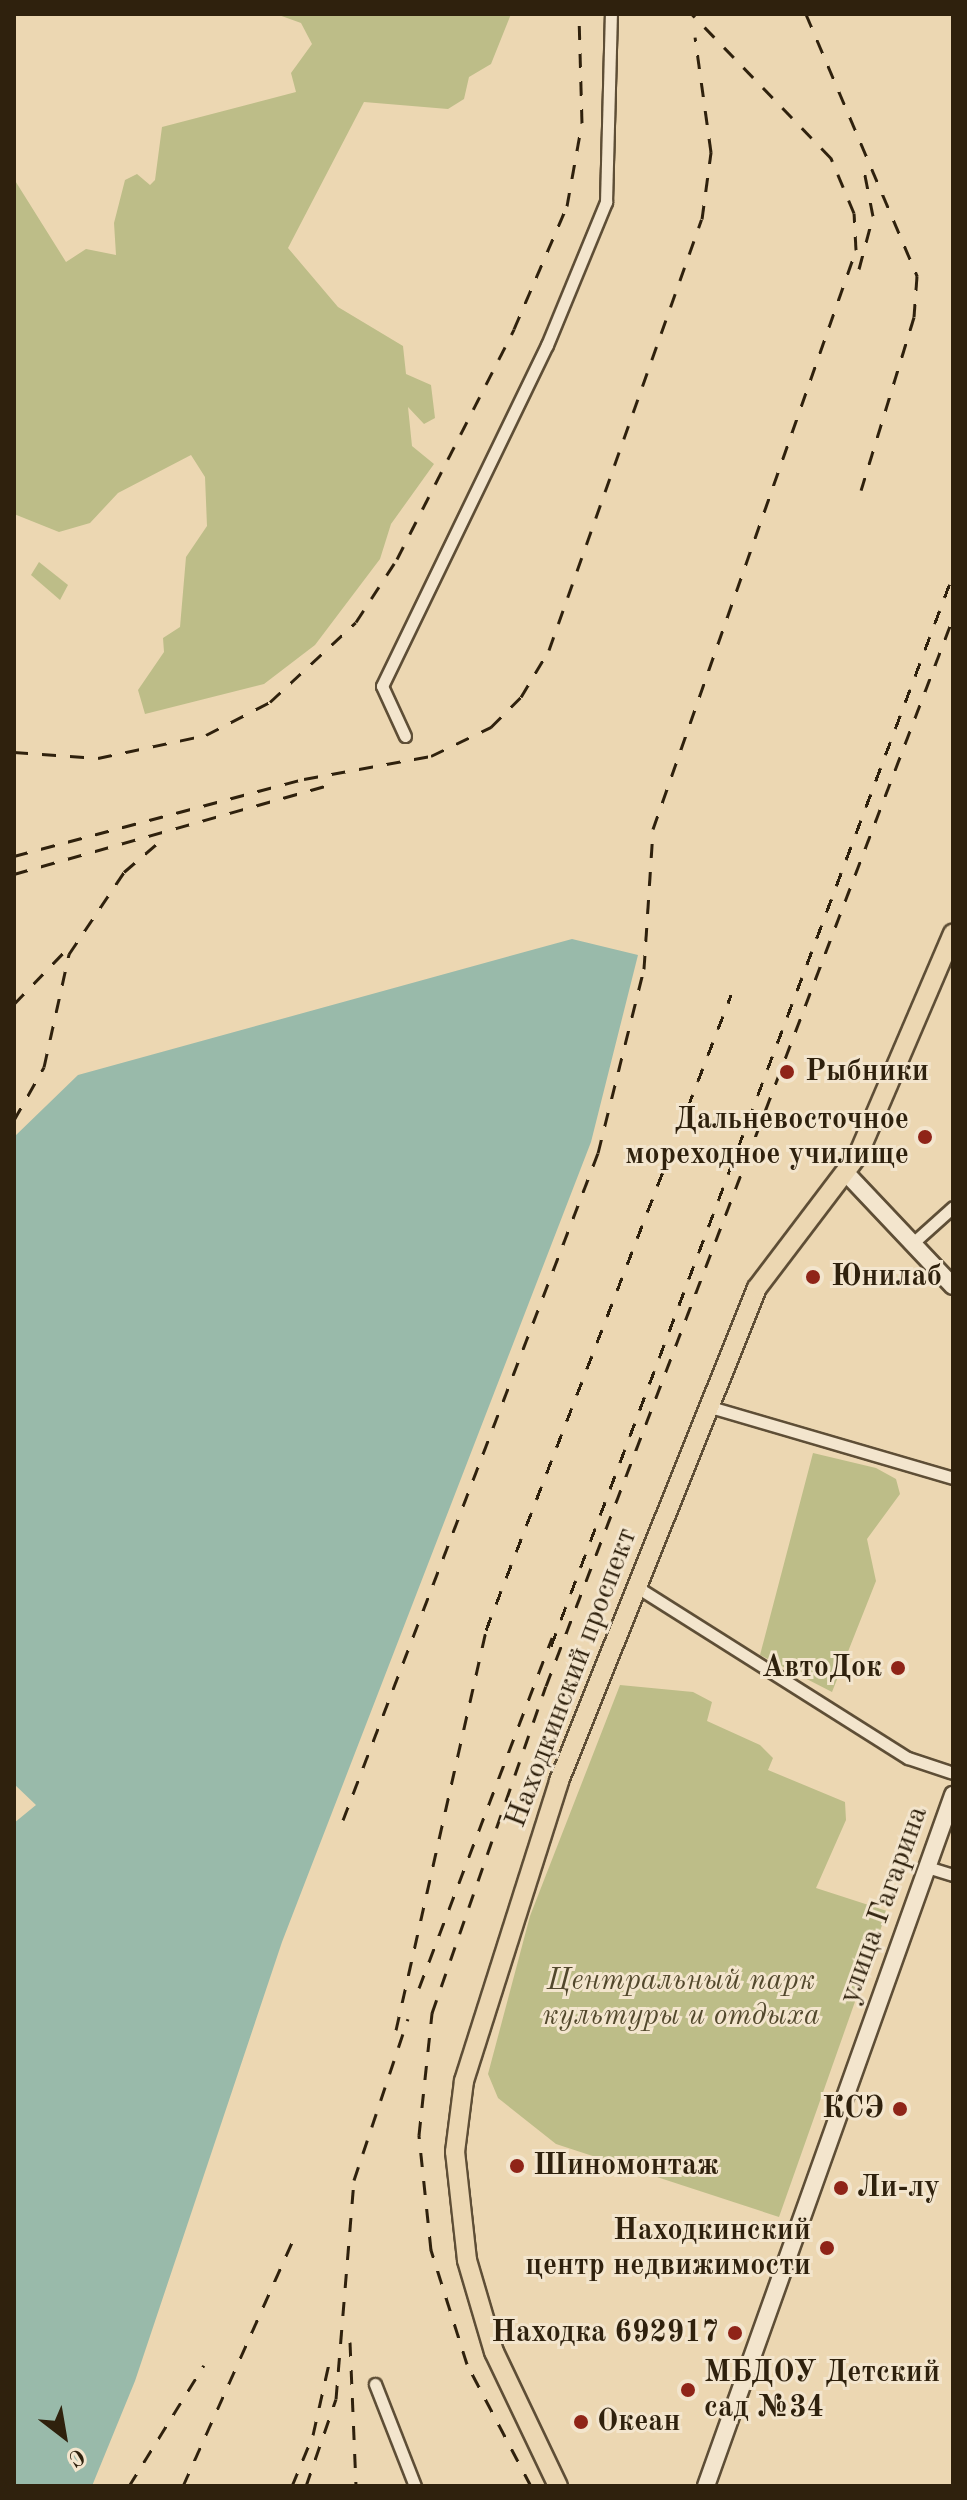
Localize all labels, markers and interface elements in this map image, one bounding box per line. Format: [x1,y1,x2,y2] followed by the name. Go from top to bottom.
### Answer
[805,1054,929,1090] place label: Рыбники
[776,1061,798,1083] marker: Рыбники
[625,1102,909,1172] place label: Дальневосточное мореходное училище
[916,1128,934,1146] marker: Дальневосточное мореходное училище
[831,1259,942,1295] place label: Юнилаб
[802,1266,824,1288] marker: Юнилаб
[498,1523,646,1833] street label: Находкинский проспект
[762,1650,882,1686] place label: АвтоДок
[889,1659,907,1677] marker: АвтоДок
[832,1801,936,2009] street label: улица Гагарина
[542,1963,820,2034] park label: Центральный парк культуры и отдыха
[822,2091,884,2127] place label: КСЭ
[891,2100,909,2118] marker: КСЭ
[533,2148,719,2184] place label: Шиномонтаж
[508,2157,526,2175] marker: Шиномонтаж
[857,2170,940,2206] place label: Ли-лу
[832,2179,850,2197] marker: Ли-лу
[525,2213,811,2284] place label: Находкинский центр недвижимости
[818,2239,836,2257] marker: Находкинский центр недвижимости
[491,2315,719,2351] place label: Находка 692917
[726,2324,744,2342] marker: Находка 692917
[704,2355,940,2426] place label: МБДОУ Детский сад №34
[679,2381,697,2399] marker: МБДОУ Детский сад №34
[24,2396,104,2476] north arrow
[597,2404,681,2440] place label: Океан
[572,2413,590,2431] marker: Океан
[64,2443,88,2470] text: С

